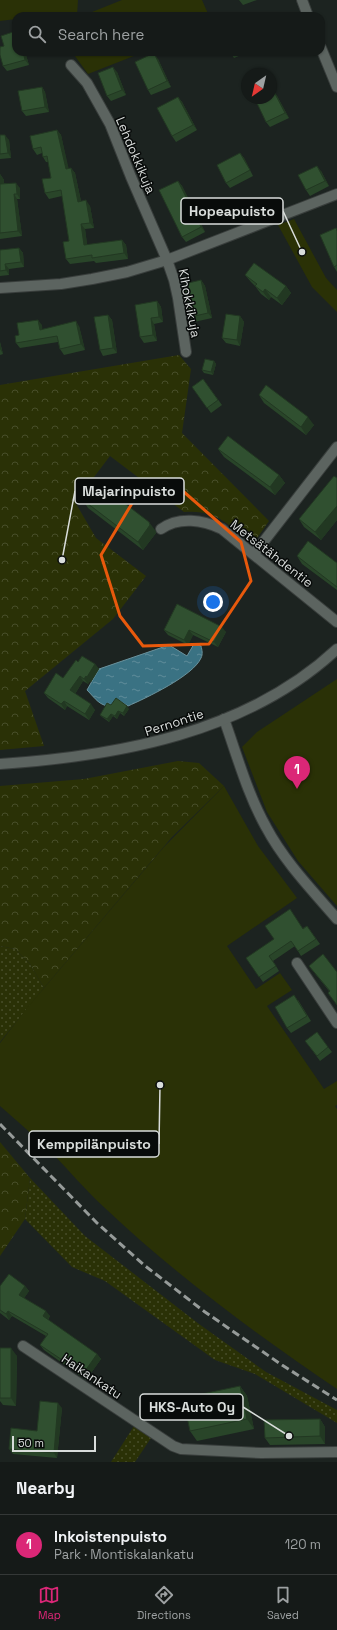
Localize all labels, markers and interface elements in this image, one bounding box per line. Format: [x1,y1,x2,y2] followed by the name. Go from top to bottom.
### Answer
[12,12,325,56] search box
[26,23,48,45] icon: search
[58,25,144,44] text: Search here
[241,68,277,104] north arrow
[112,114,160,197] street label: Lehdokkikuja
[181,198,283,224] callout: Hopeapuisto
[189,202,275,220] text: Hopeapuisto
[174,267,205,340] street label: Kihokkikuja
[75,478,184,504] callout: Majarinpuisto
[82,482,176,500] text: Majarinpuisto
[227,516,317,591] street label: Metsätähdentie
[203,592,223,612] your location
[143,705,206,740] street label: Pernontie
[284,756,310,789] pin: 1
[29,1131,159,1157] callout: Kemppilänpuisto
[37,1135,151,1153] text: Kemppilänpuisto
[58,1350,125,1403] street label: Haikankatu
[140,1394,243,1420] callout: HKS-Auto Oy
[149,1398,235,1416] text: HKS-Auto Oy
[12,1434,96,1453] scale bar
[18,1436,44,1450] text: 50 m
[16,1477,75,1499] text: Nearby
[54,1527,167,1546] text: Inkoistenpuisto
[26,1536,32,1553] text: 1
[285,1536,321,1553] text: 120 m
[54,1546,194,1563] text: Park · Montiskalankatu
[38,1584,61,1622] tab: Map
[137,1584,191,1622] tab: Directions
[267,1584,299,1622] tab: Saved

